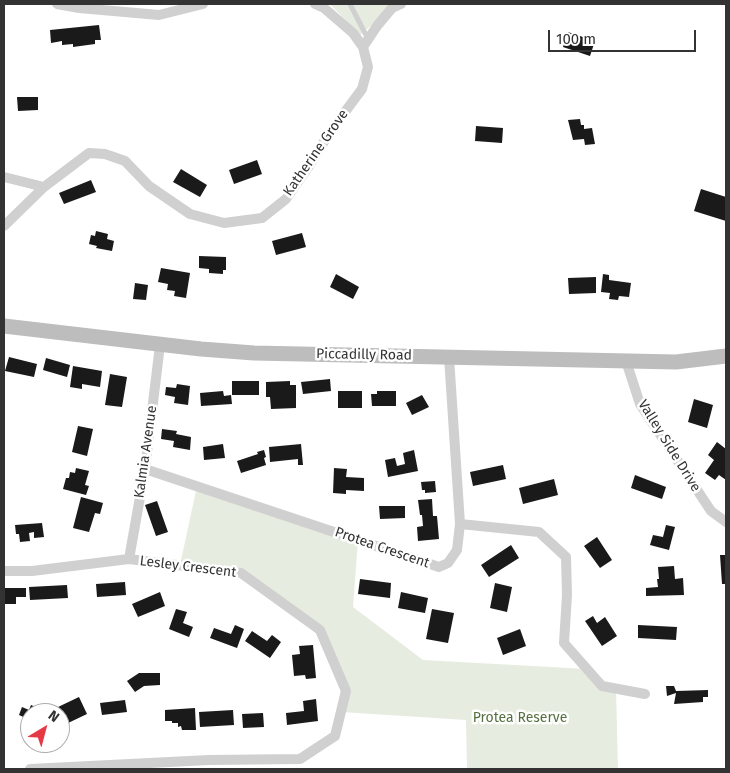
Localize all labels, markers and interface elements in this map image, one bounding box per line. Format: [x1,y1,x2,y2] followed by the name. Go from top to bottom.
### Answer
[550,20,698,52] scale bar
[556,30,596,48] text: 100 m
[280,106,352,200] street label: Katherine Grove
[316,346,412,364] street label: Piccadilly Road
[634,397,704,495] street label: Valley Side Drive
[131,405,161,499] street label: Kalmia Avenue
[333,524,431,572] street label: Protea Crescent
[139,553,237,581] street label: Lesley Crescent
[20,703,70,753] north arrow
[45,707,63,726] text: N
[473,710,567,726] park label: Protea Reserve

